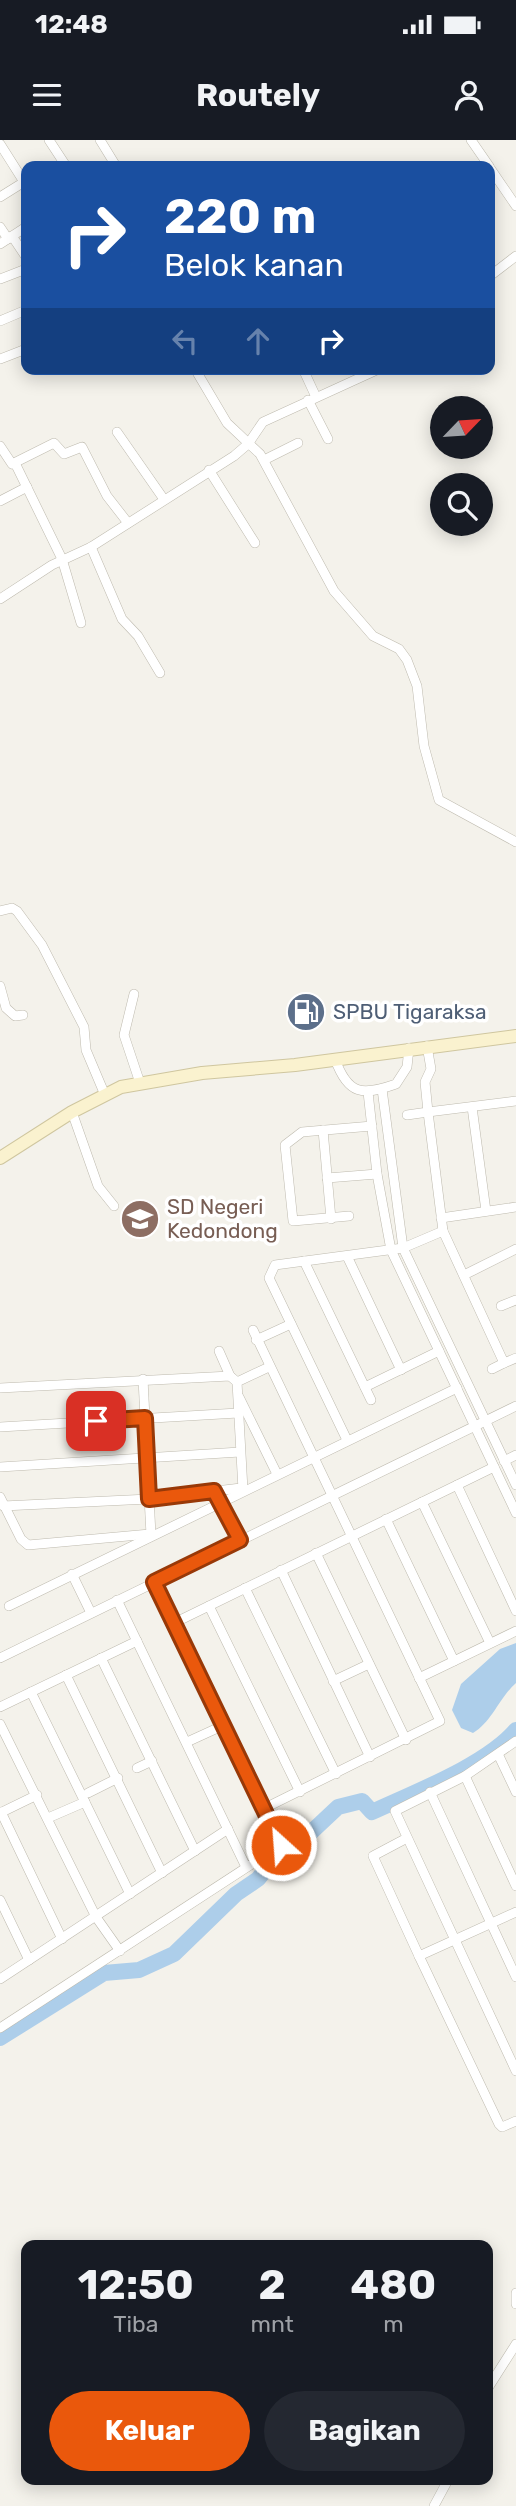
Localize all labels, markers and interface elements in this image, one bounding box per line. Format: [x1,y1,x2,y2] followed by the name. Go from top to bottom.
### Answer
[35,9,108,40] text: 12:48
[28,76,66,114] icon: menu
[196,76,320,114] text: Routely
[450,76,488,114] icon: person
[164,187,316,245] text: 220 m
[49,189,140,280] icon: right
[164,246,344,284] text: Belok kanan
[166,322,204,360] icon: left
[239,322,277,360] icon: ahead
[312,322,350,360] icon: right
[430,396,494,458] north arrow
[430,396,493,536] map controls
[430,473,493,536] button: search
[285,991,327,1033] fuel station icon: SPBU Tigaraksa
[333,999,487,1024] place label: SPBU Tigaraksa
[167,1194,278,1243] place label: SD Negeri Kedondong
[119,1198,161,1240] school or university icon: SD Negeri Kedondong
[66,1391,126,1451] pin
[77,1402,115,1440] icon: arrive
[244,1808,318,1882] position arrow
[78,2260,194,2310] text: 12:50
[259,2260,286,2310] text: 2
[351,2260,436,2310] text: 480
[113,2310,158,2338] text: Tiba
[251,2310,294,2338] text: mnt
[383,2310,404,2338] text: m
[49,2391,250,2471] button: Keluar
[264,2391,465,2471] button: Bagikan

